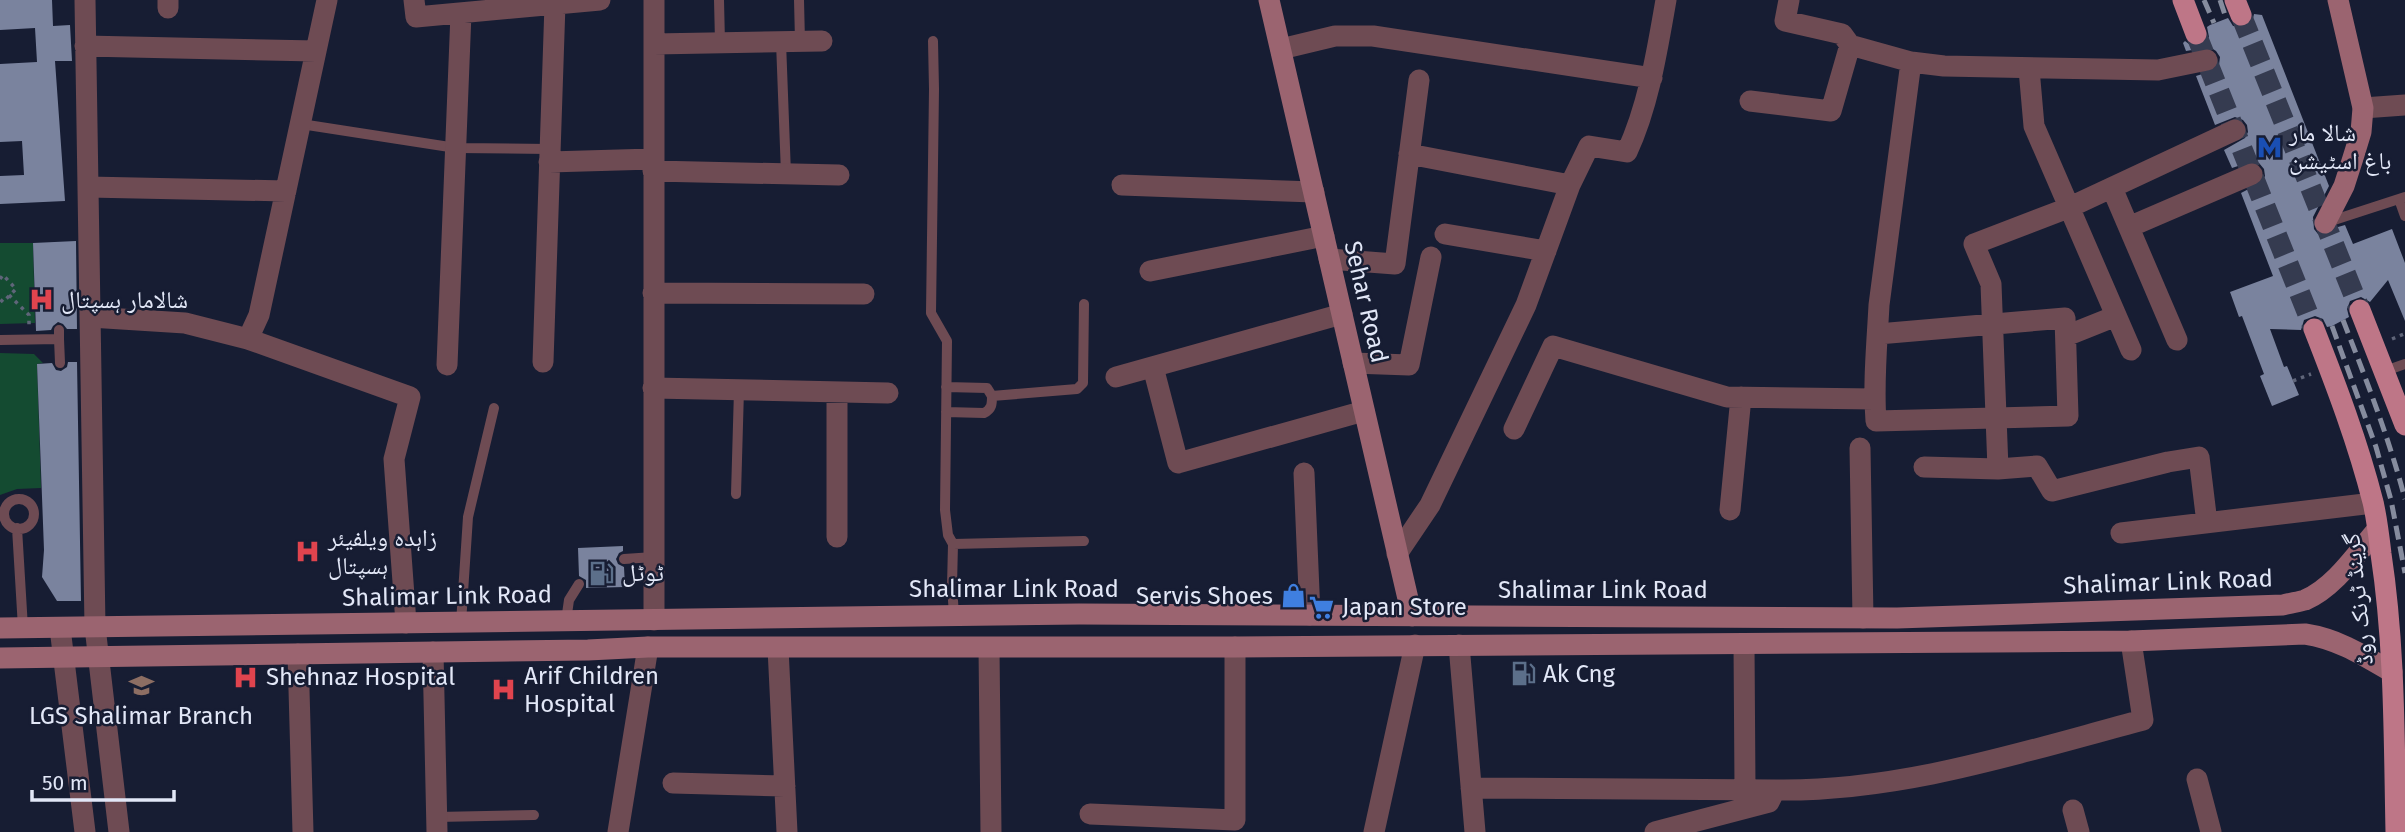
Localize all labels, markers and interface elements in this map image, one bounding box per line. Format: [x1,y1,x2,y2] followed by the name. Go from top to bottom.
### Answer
[2288,119,2391,176] place label: شالا مار باغ اسٹیشن
[2255,133,2283,161] metro station icon: شالا مار باغ اسٹیشن
[1338,238,1394,366] street label: Sehar Road
[27,286,55,314] hospital icon: شالامار ہسپتال
[61,286,188,314] place label: شالامار ہسپتال
[327,524,437,580] place label: زاہدہ ویلفیئر ہسپتال
[2337,532,2379,666] street label: گرینڈ ٹرنک روڈ
[294,538,322,566] hospital icon: زاہدہ ویلفیئر ہسپتال
[588,559,616,587] fuel station icon: ٹوٹل
[622,559,664,587] place label: ٹوٹل
[2063,564,2273,600] street label: Shalimar Link Road
[909,575,1119,603] street label: Shalimar Link Road
[1498,576,1708,604] street label: Shalimar Link Road
[342,580,552,612] street label: Shalimar Link Road
[1136,582,1273,610] place label: Servis Shoes
[1279,582,1307,610] shop icon: Servis Shoes
[1308,593,1336,621] supermarket icon: Japan Store
[1342,593,1467,621] place label: Japan Store
[1509,660,1537,688] fuel station icon: Ak Cng
[1543,660,1616,688] place label: Ak Cng
[524,662,659,718] place label: Arif Children Hospital
[232,663,260,691] hospital icon: Shehnaz Hospital
[266,663,455,691] place label: Shehnaz Hospital
[127,671,155,699] school or university icon: LGS Shalimar Branch
[490,676,518,704] hospital icon: Arif Children Hospital
[29,702,253,730] place label: LGS Shalimar Branch
[32,758,173,802] scale bar
[42,770,88,796] text: 50 m

